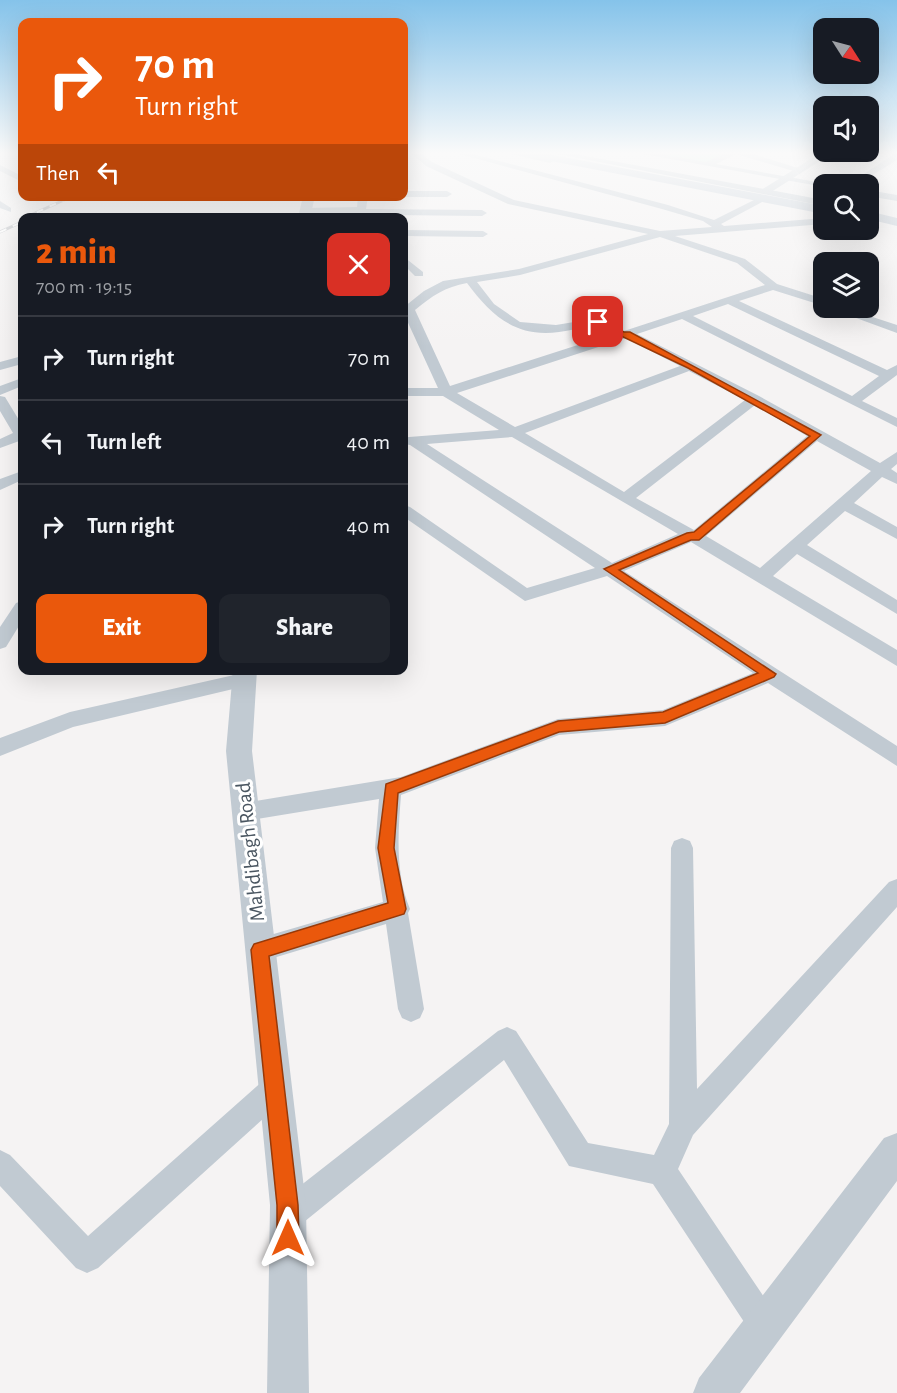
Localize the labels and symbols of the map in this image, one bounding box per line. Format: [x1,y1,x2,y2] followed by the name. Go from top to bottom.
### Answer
[813,18,879,84] north arrow
[572,296,623,347] pin
[233,781,268,923] street label: Mahdibagh Road
[256,1206,320,1270] position arrow

